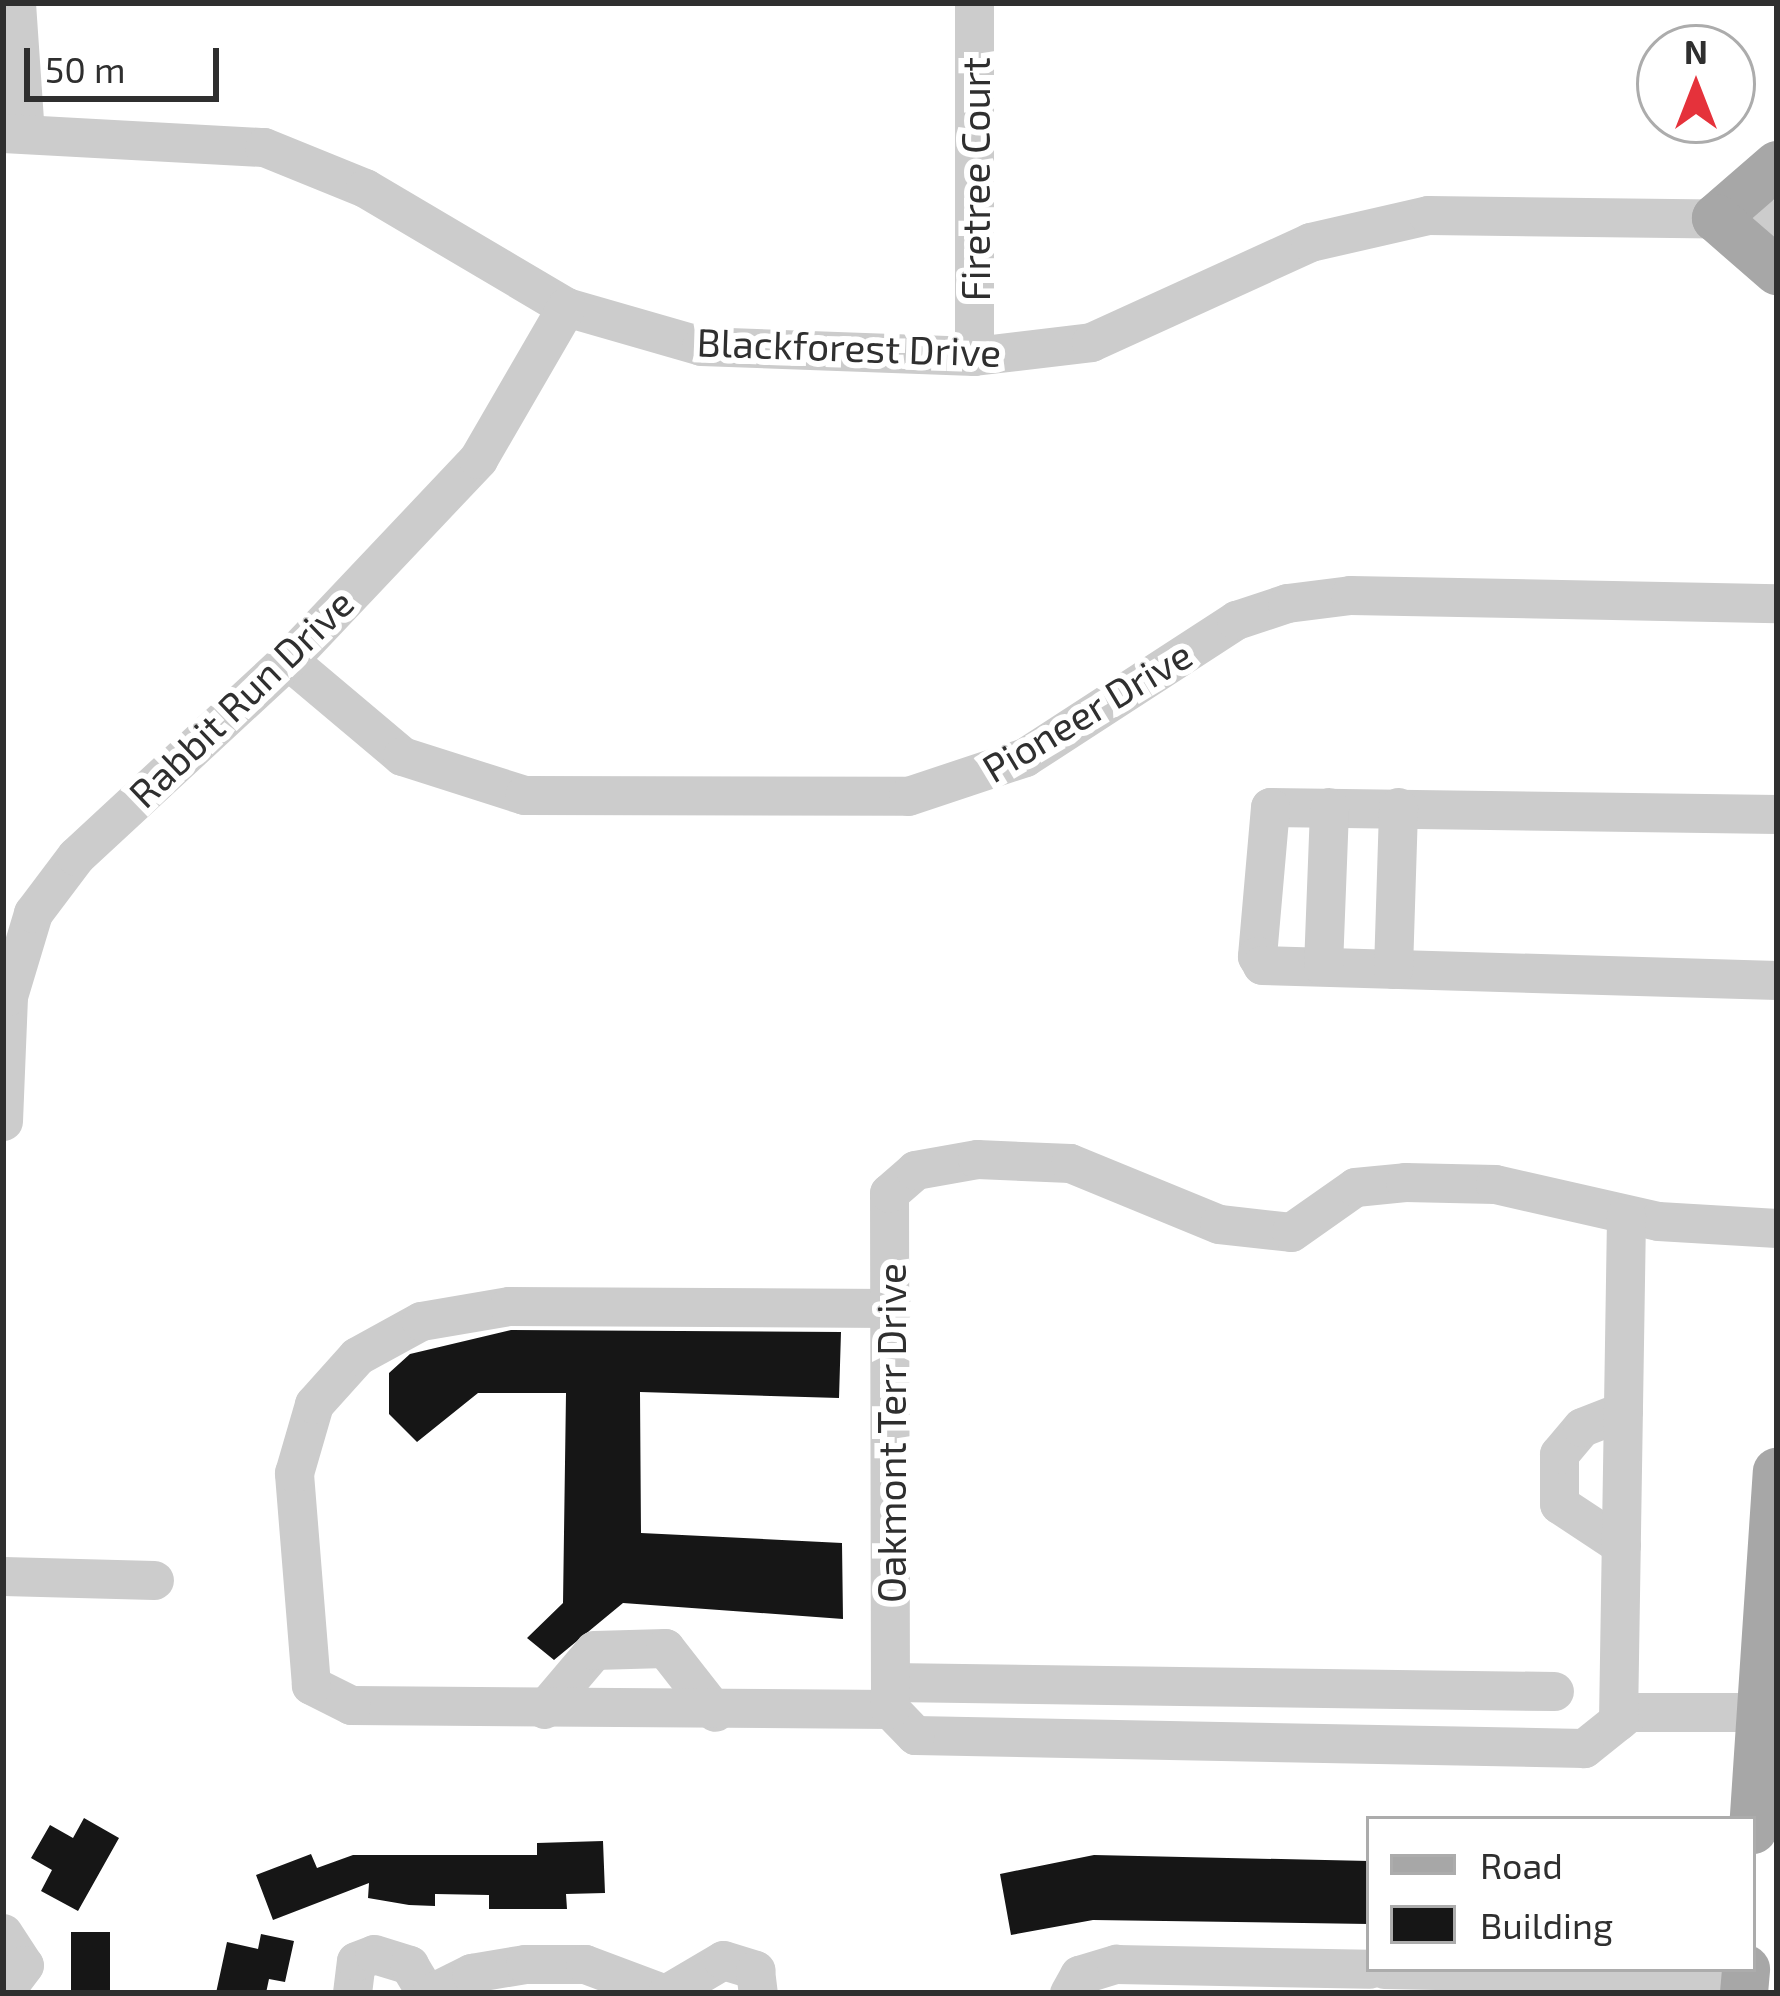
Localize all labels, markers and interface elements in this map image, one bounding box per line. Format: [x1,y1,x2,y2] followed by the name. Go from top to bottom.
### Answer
[30,24,225,98] scale bar
[1636,24,1756,144] north arrow
[1684,31,1708,71] text: N
[45,47,126,90] text: 50 m
[952,57,998,301] street label: Firetree Court
[696,318,1002,376] street label: Blackforest Drive
[119,579,363,817] street label: Rabbit Run Drive
[974,630,1200,792] street label: Pioneer Drive
[868,1262,914,1604] street label: Oakmont Terr Drive
[1366,1816,1756,1972] legend
[1480,1843,1563,1886] text: Road
[1480,1903,1613,1946] text: Building

